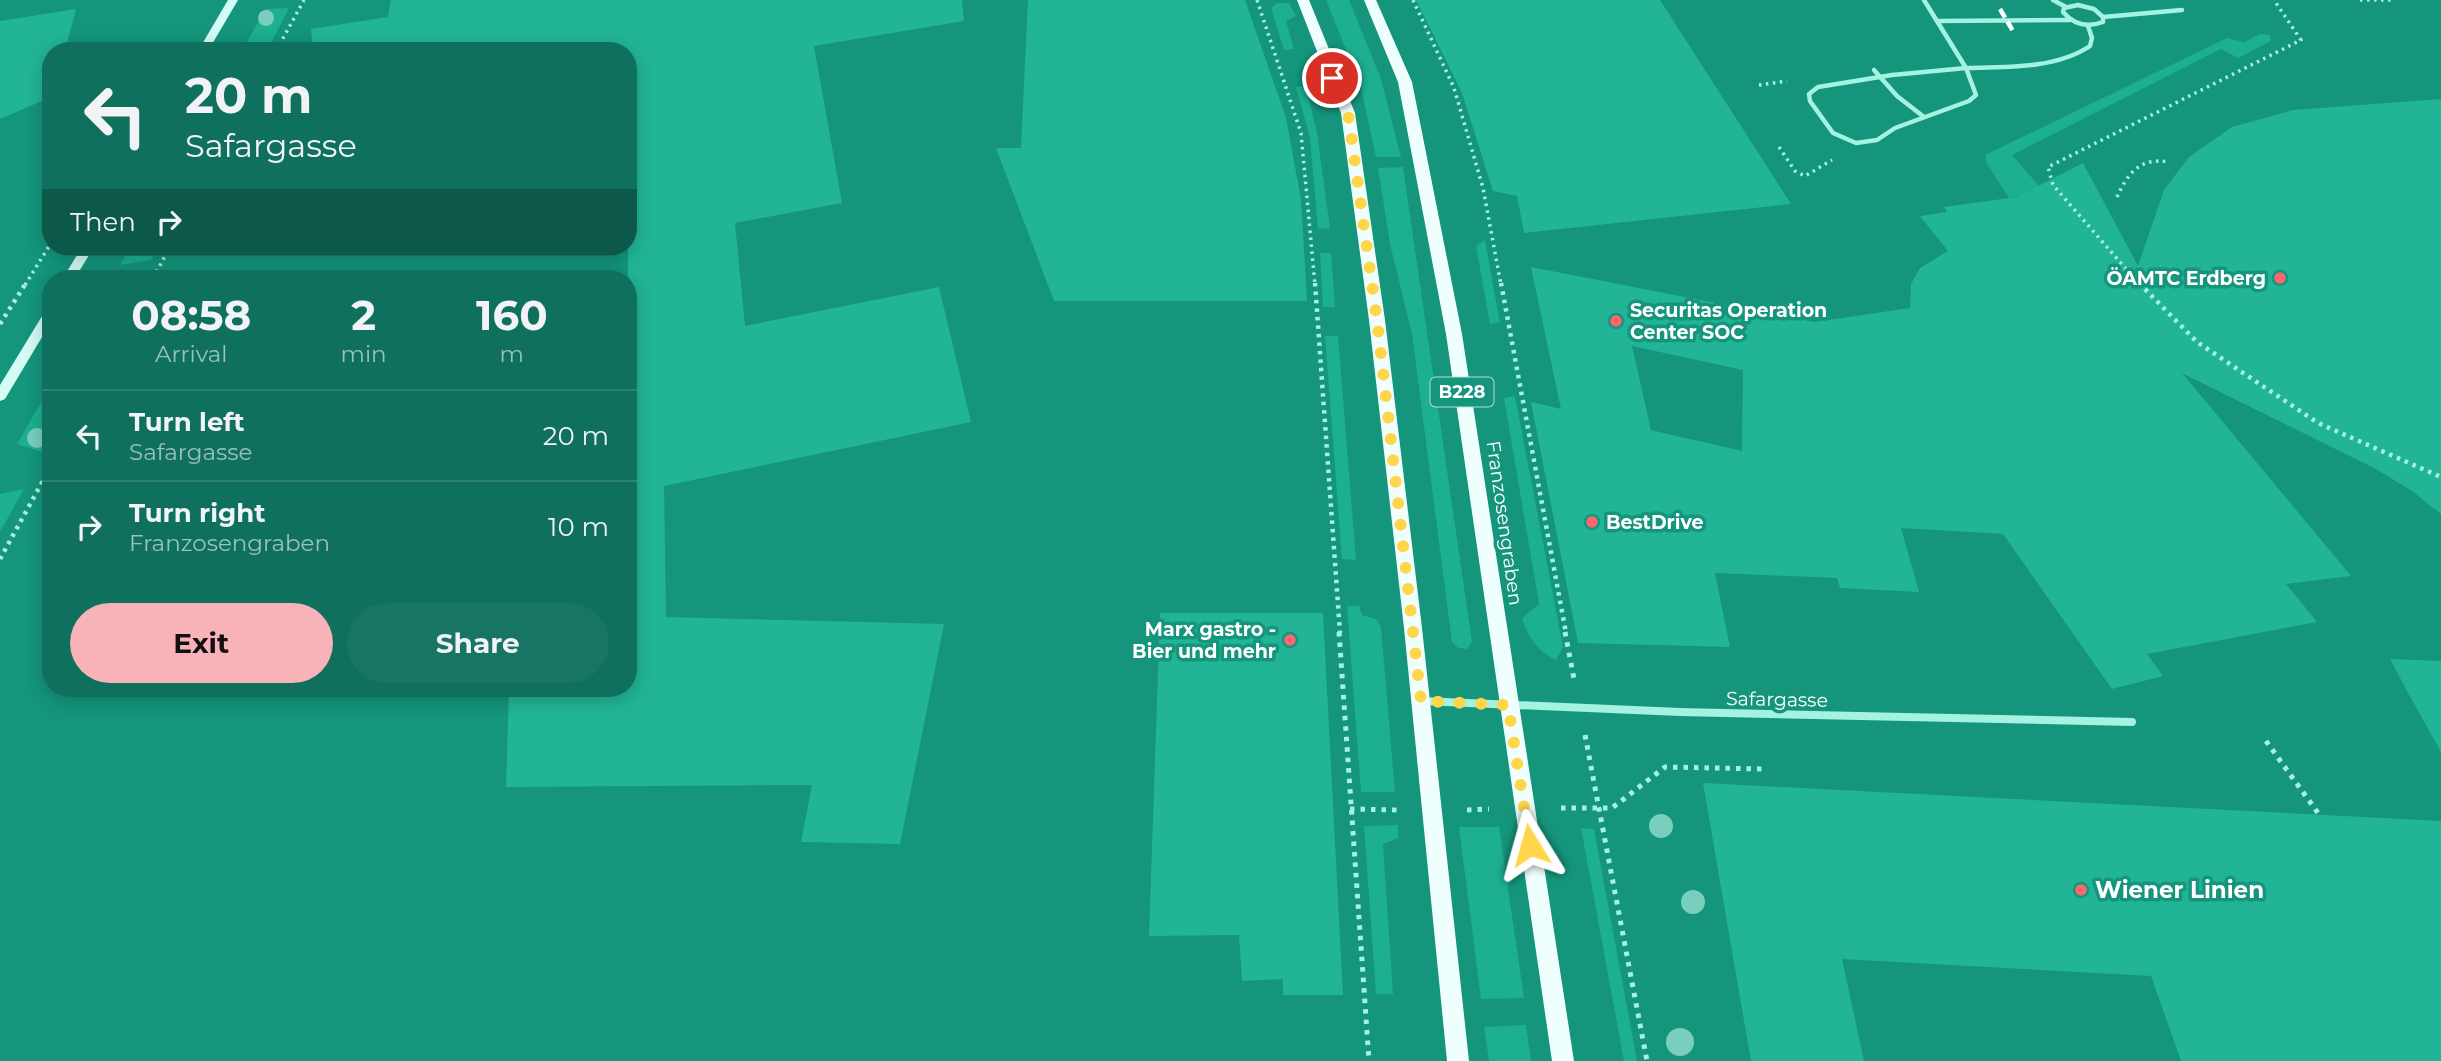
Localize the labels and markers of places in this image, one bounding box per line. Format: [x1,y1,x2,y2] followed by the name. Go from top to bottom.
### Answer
[1302,48,1362,108] pin
[2106,267,2266,290] place label: ÖAMTC Erdberg
[2272,270,2288,286] marker: ÖAMTC Erdberg
[1630,299,1827,344] place label: Securitas Operation Center SOC
[1608,313,1624,329] marker: Securitas Operation Center SOC
[1606,511,1703,534] place label: BestDrive
[1584,514,1600,530] marker: BestDrive
[1132,618,1276,663] place label: Marx gastro - Bier und mehr
[1282,632,1298,648] marker: Marx gastro - Bier und mehr
[2095,876,2264,904] place label: Wiener Linien
[2073,882,2089,898] marker: Wiener Linien

